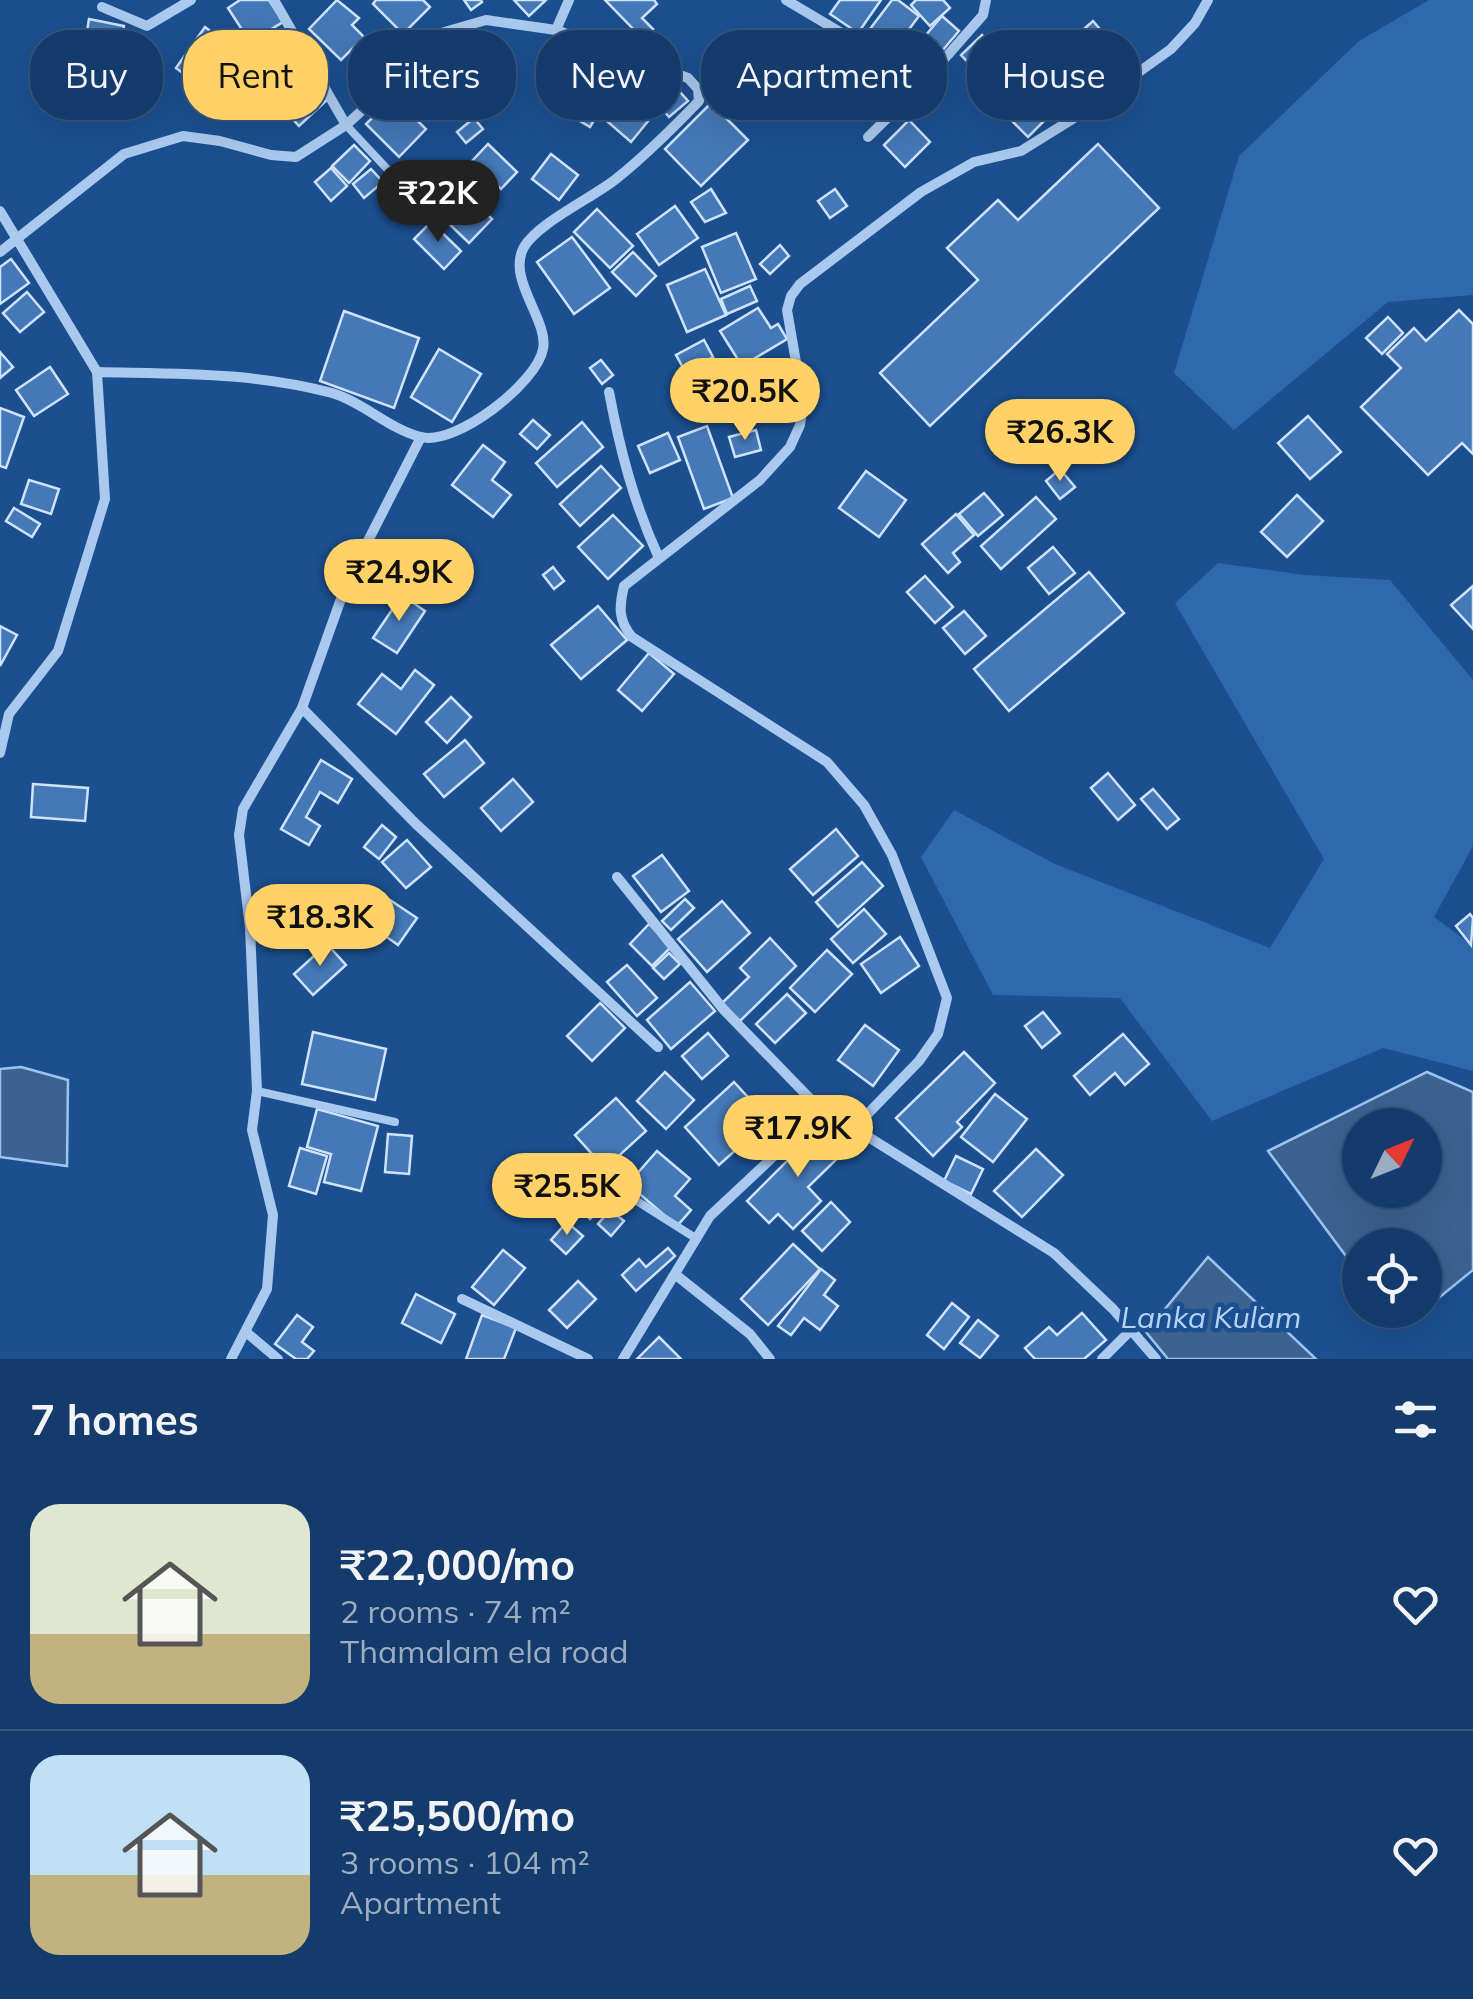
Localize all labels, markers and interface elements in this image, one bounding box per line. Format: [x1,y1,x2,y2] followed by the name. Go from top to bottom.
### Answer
[30,30,163,120] chip: Buy
[183,30,328,120] chip: Rent
[348,30,516,120] chip: Filters
[536,30,681,120] chip: New
[701,30,947,120] chip: Apartment
[967,30,1140,120] chip: House
[379,160,497,245] pin: ₹22K
[399,172,477,212] text: ₹22K
[664,358,826,443] pin: ₹20.5K
[692,370,798,410] text: ₹20.5K
[979,399,1141,484] pin: ₹26.3K
[1007,411,1113,451] text: ₹26.3K
[318,539,480,624] pin: ₹24.9K
[346,551,452,591] text: ₹24.9K
[239,884,401,969] pin: ₹18.3K
[267,896,373,936] text: ₹18.3K
[717,1095,879,1180] pin: ₹17.9K
[745,1107,851,1147] text: ₹17.9K
[1342,1108,1442,1208] north arrow
[1342,1108,1442,1328] map controls
[486,1153,648,1238] pin: ₹25.5K
[514,1165,620,1205] text: ₹25.5K
[1342,1228,1442,1328] button: locate
[1121,1298,1301,1336] water label: Lanka Kulam
[1388,1392,1443,1447] icon: filters
[30,1393,199,1446] text: 7 homes
[340,1538,575,1591] text: ₹22,000/mo
[110,1544,230,1664] icon: home
[1388,1577,1443,1632] icon: heart
[340,1591,571,1631] text: 2 rooms · 74 m²
[340,1631,629,1671] text: Thamalam ela road
[340,1789,575,1842] text: ₹25,500/mo
[110,1795,230,1915] icon: home
[1388,1828,1443,1883] icon: heart
[340,1842,590,1882] text: 3 rooms · 104 m²
[340,1882,501,1922] text: Apartment

